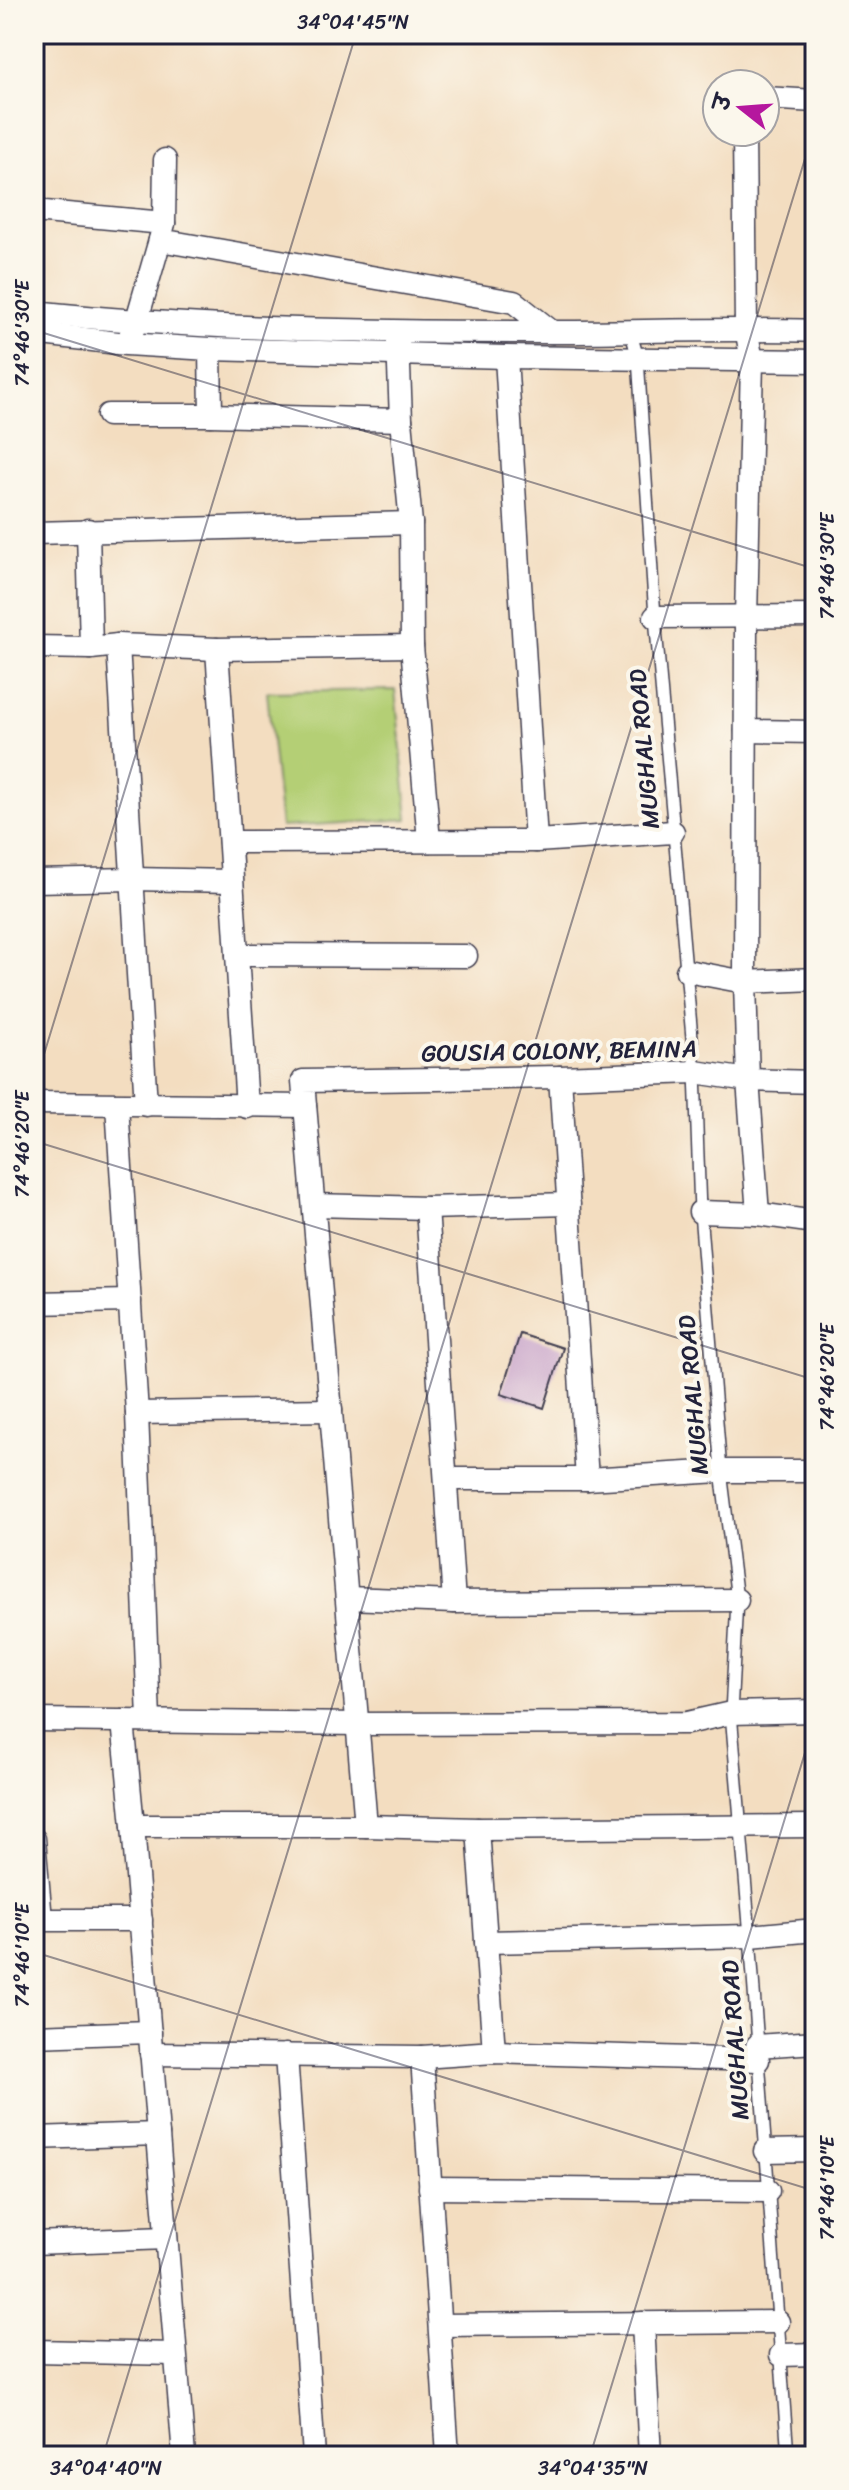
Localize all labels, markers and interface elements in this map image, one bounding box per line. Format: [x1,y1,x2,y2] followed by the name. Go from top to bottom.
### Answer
[297,5,409,40] text: 34°04'45"N
[701,68,781,148] north arrow
[701,87,744,117] text: उ
[5,278,40,386] text: 74°46'30"E
[810,511,845,619] text: 74°46'30"E
[616,667,672,831] street label: MUGHAL ROAD
[421,1028,697,1074] street label: GOUSIA COLONY, BEMINA
[5,1088,40,1198] text: 74°46'20"E
[665,1313,721,1477] street label: MUGHAL ROAD
[810,1321,845,1431] text: 74°46'20"E
[5,1901,40,2007] text: 74°46'10"E
[708,1958,762,2122] street label: MUGHAL ROAD
[810,2134,845,2240] text: 74°46'10"E
[50,2451,162,2486] text: 34°04'40"N
[538,2451,648,2486] text: 34°04'35"N

